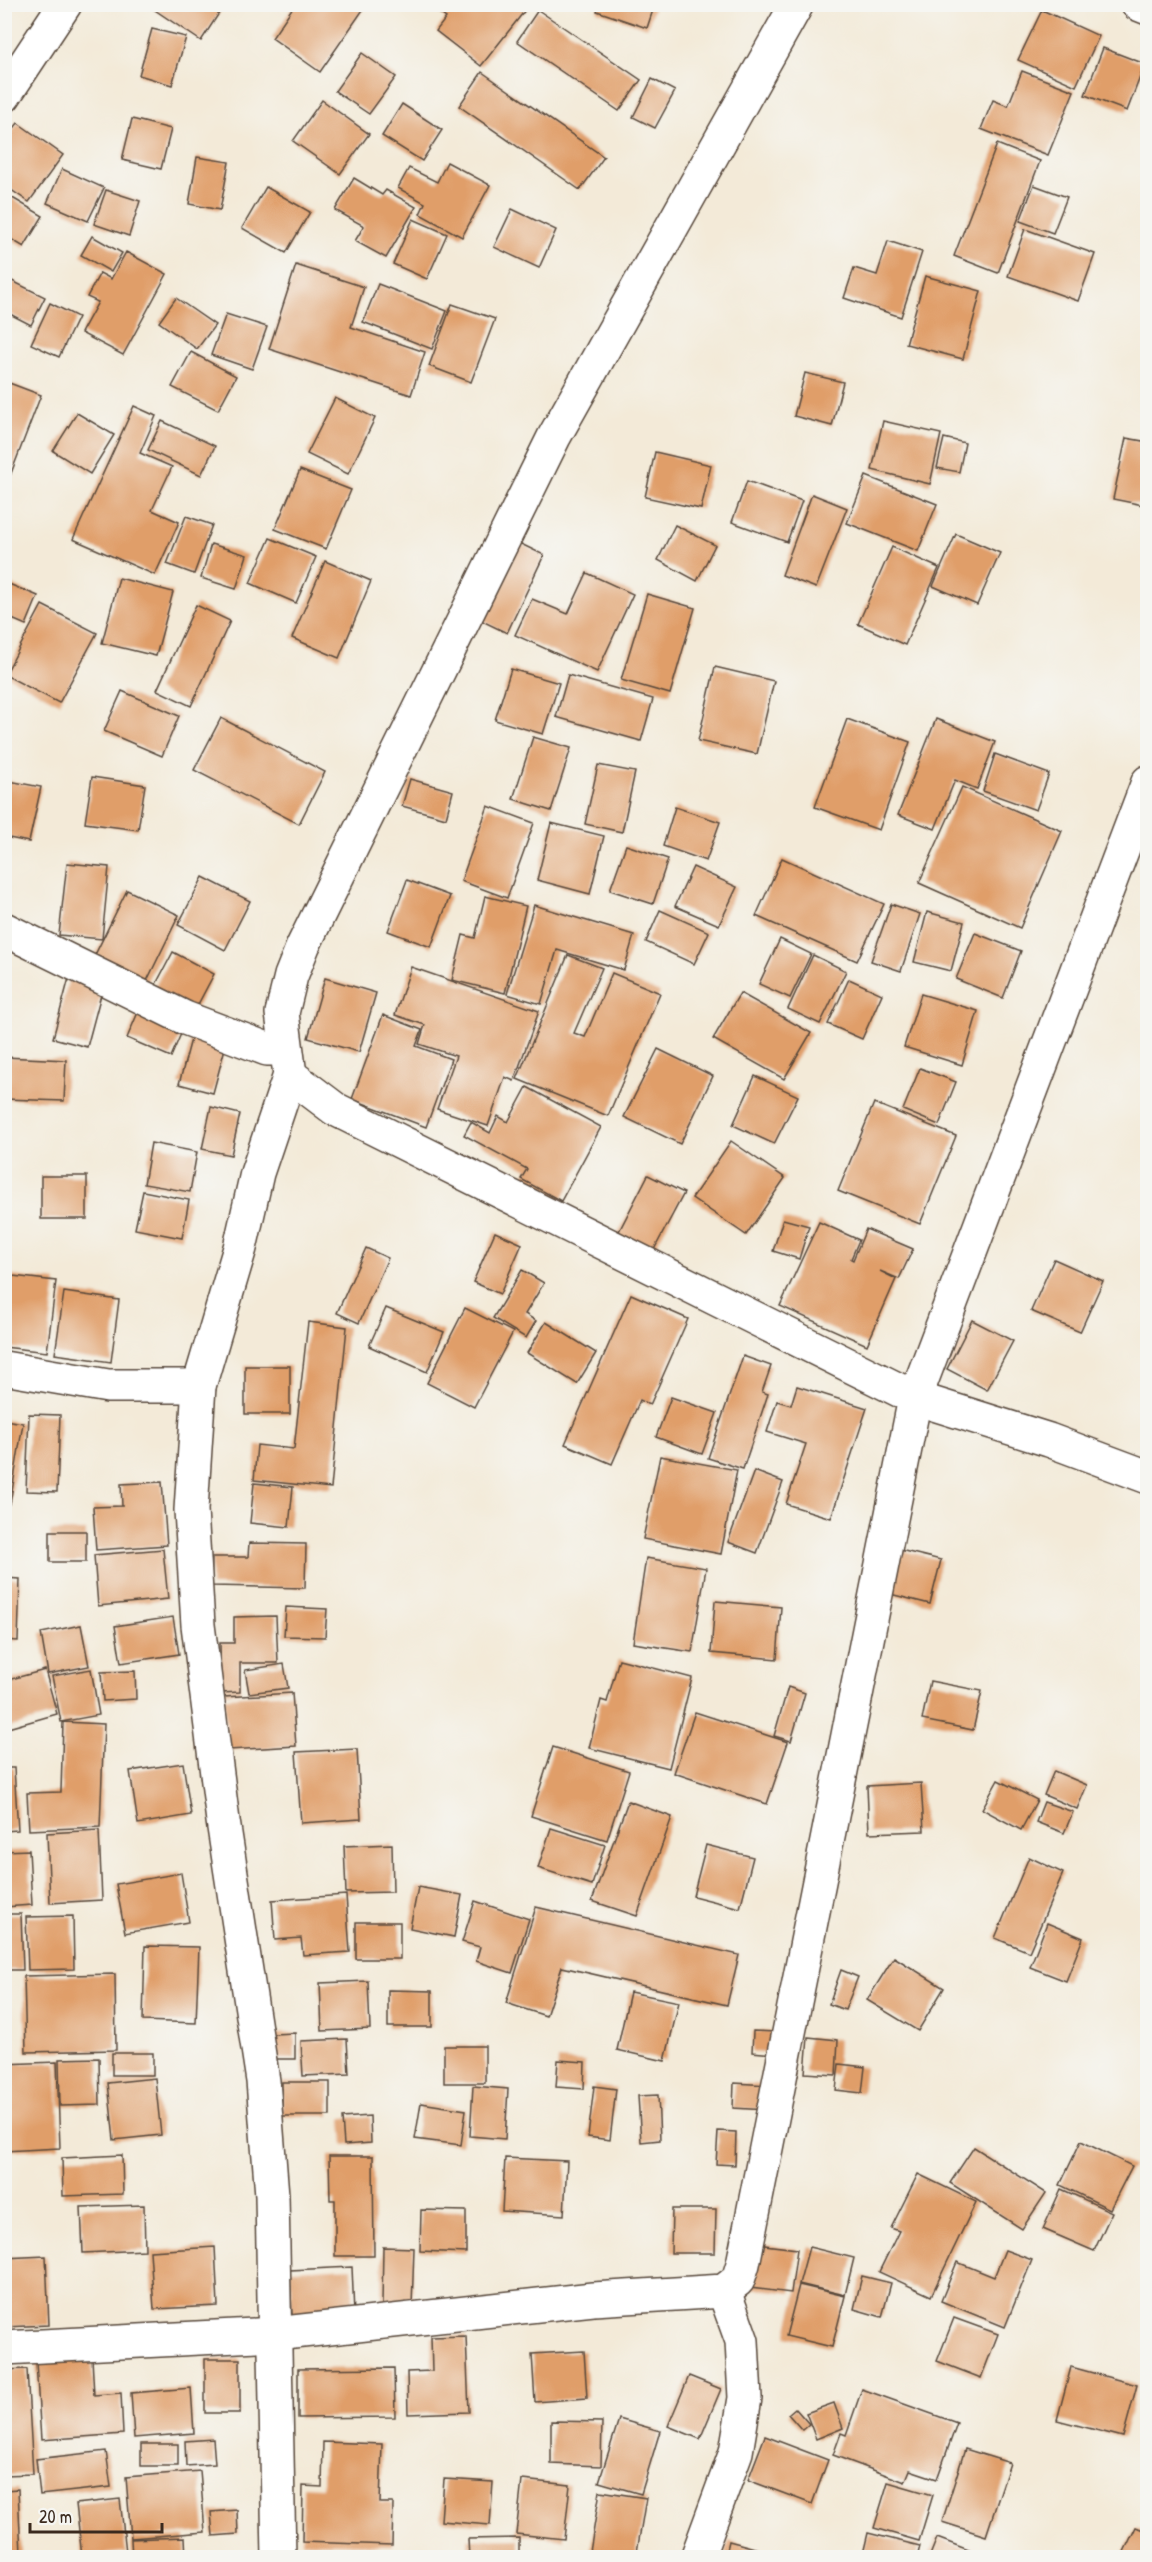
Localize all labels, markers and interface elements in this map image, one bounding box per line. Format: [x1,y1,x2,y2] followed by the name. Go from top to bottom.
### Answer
[30,2496,162,2534] scale bar
[39,2504,72,2529] text: 20 m

